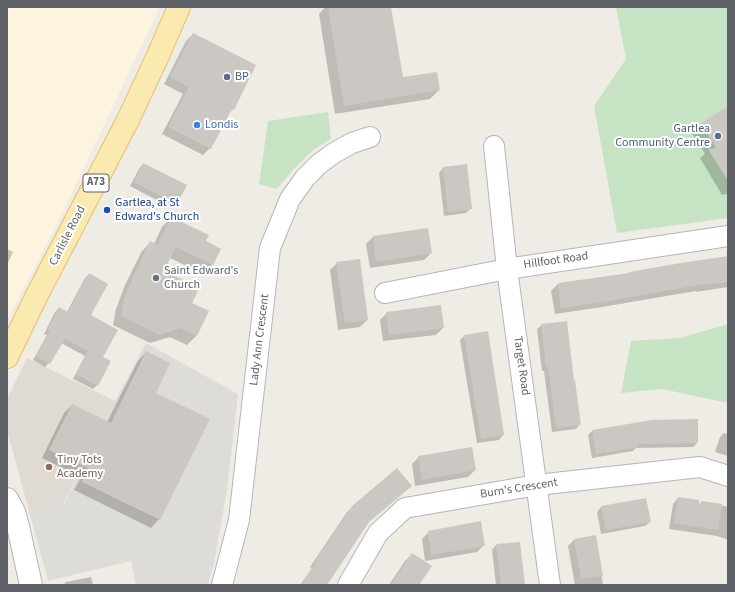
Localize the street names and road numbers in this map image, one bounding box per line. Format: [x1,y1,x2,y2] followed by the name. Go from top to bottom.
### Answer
[83,174,109,192] road number: A73
[47,204,89,268] street label: Carlisle Road
[523,249,589,273] street label: Hillfoot Road
[247,293,273,387] street label: Lady Ann Crescent
[510,335,532,397] street label: Target Road
[479,476,559,502] street label: Burn's Crescent

